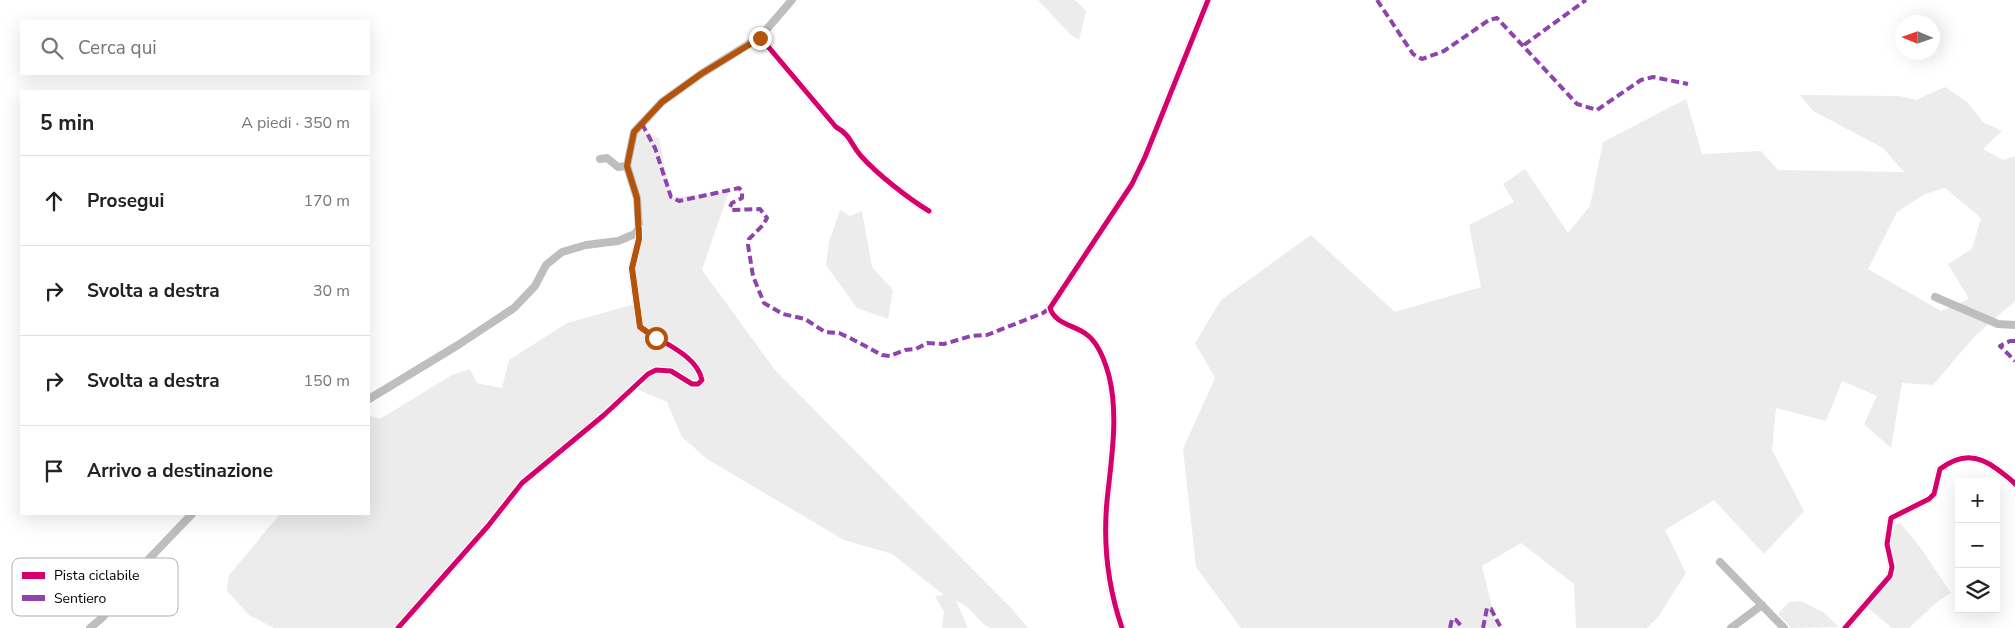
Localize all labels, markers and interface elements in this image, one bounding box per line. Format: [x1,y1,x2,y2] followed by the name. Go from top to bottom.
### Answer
[1895,15,1940,60] north arrow
[20,20,370,75] search box
[749,27,772,50] route end
[38,34,66,62] icon: search
[78,35,157,61] text: Cerca qui
[40,109,94,137] text: 5 min
[241,112,350,134] text: A piedi · 350 m
[40,187,68,215] icon: ahead
[87,188,164,214] text: Prosegui
[303,190,350,212] text: 170 m
[40,277,68,305] icon: right
[87,278,220,304] text: Svolta a destra
[313,280,350,302] text: 30 m
[645,327,668,350] route start
[40,367,68,395] icon: right
[87,368,220,394] text: Svolta a destra
[303,370,350,392] text: 150 m
[40,457,68,485] icon: arrive
[87,458,273,484] text: Arrivo a destinazione
[1955,478,2000,613] map controls
[1955,478,2000,523] button: +
[1955,523,2000,568] button: −
[12,558,178,616] legend
[54,566,139,585] text: Pista ciclabile
[1955,568,2000,613] button: layers
[54,589,107,608] text: Sentiero

